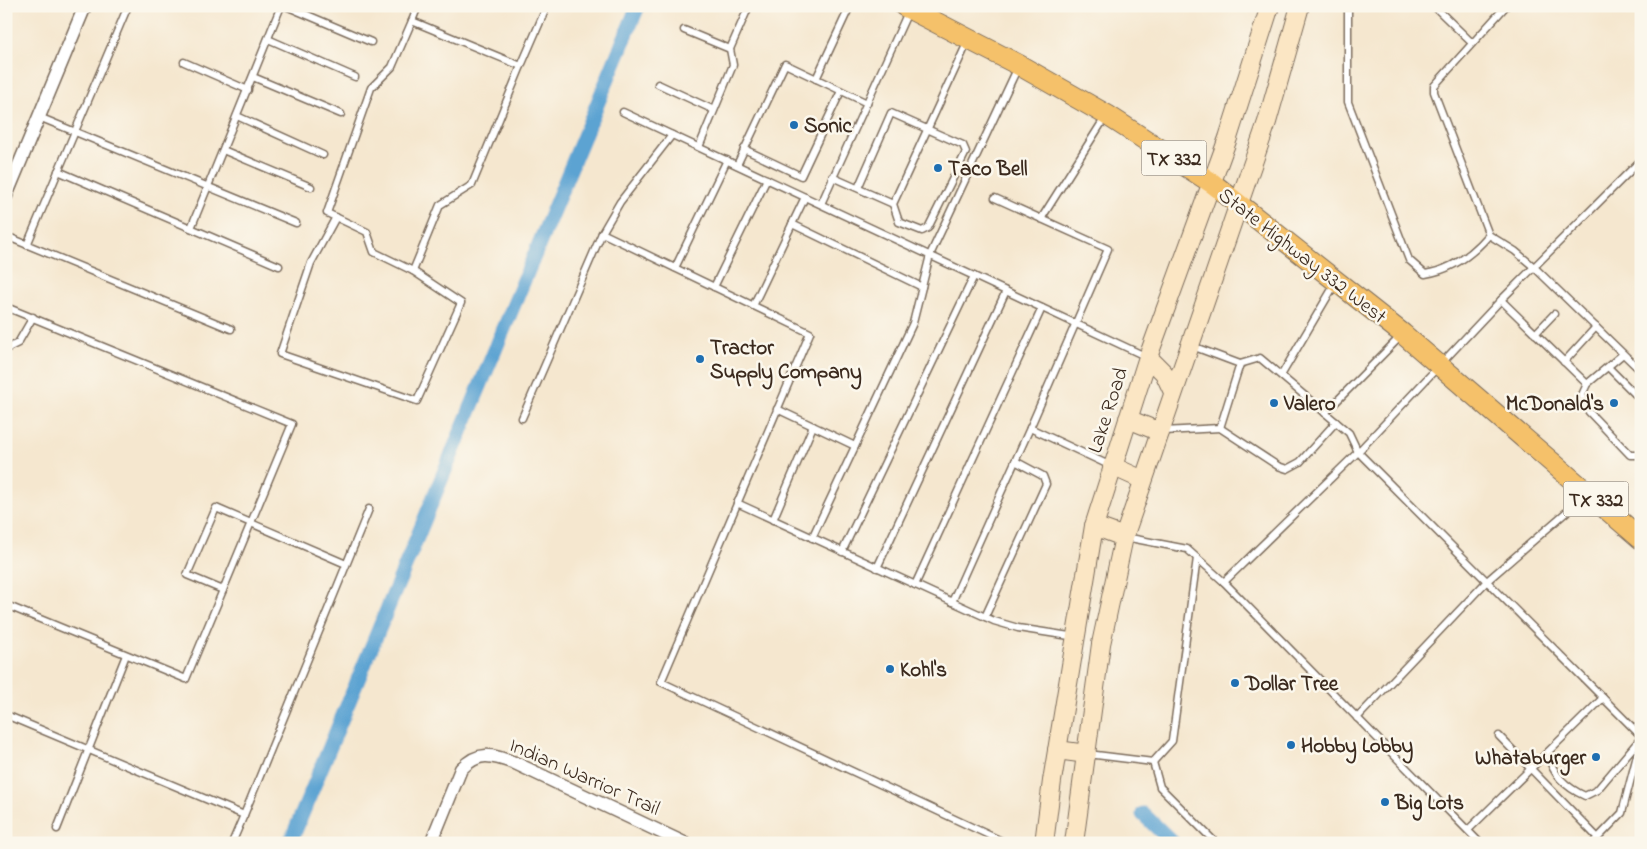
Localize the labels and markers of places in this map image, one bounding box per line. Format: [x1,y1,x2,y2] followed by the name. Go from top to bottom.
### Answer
[804,112,853,142] place label: Sonic
[788,119,800,131] marker: Sonic
[948,155,1028,185] place label: Taco Bell
[932,162,944,174] marker: Taco Bell
[710,334,862,390] place label: Tractor Supply Company
[694,353,706,365] marker: Tractor Supply Company
[1283,390,1336,420] place label: Valero
[1506,390,1604,420] place label: McDonald's
[1268,397,1280,409] marker: Valero
[1608,397,1620,409] marker: McDonald's
[900,656,947,686] place label: Kohl's
[884,663,896,675] marker: Kohl's
[1244,670,1339,700] place label: Dollar Tree
[1229,677,1241,689] marker: Dollar Tree
[1301,732,1414,764] place label: Hobby Lobby
[1285,739,1297,751] marker: Hobby Lobby
[1475,744,1586,776] place label: Whataburger
[1590,751,1602,763] marker: Whataburger
[1394,789,1464,821] place label: Big Lots
[1379,796,1391,808] marker: Big Lots

